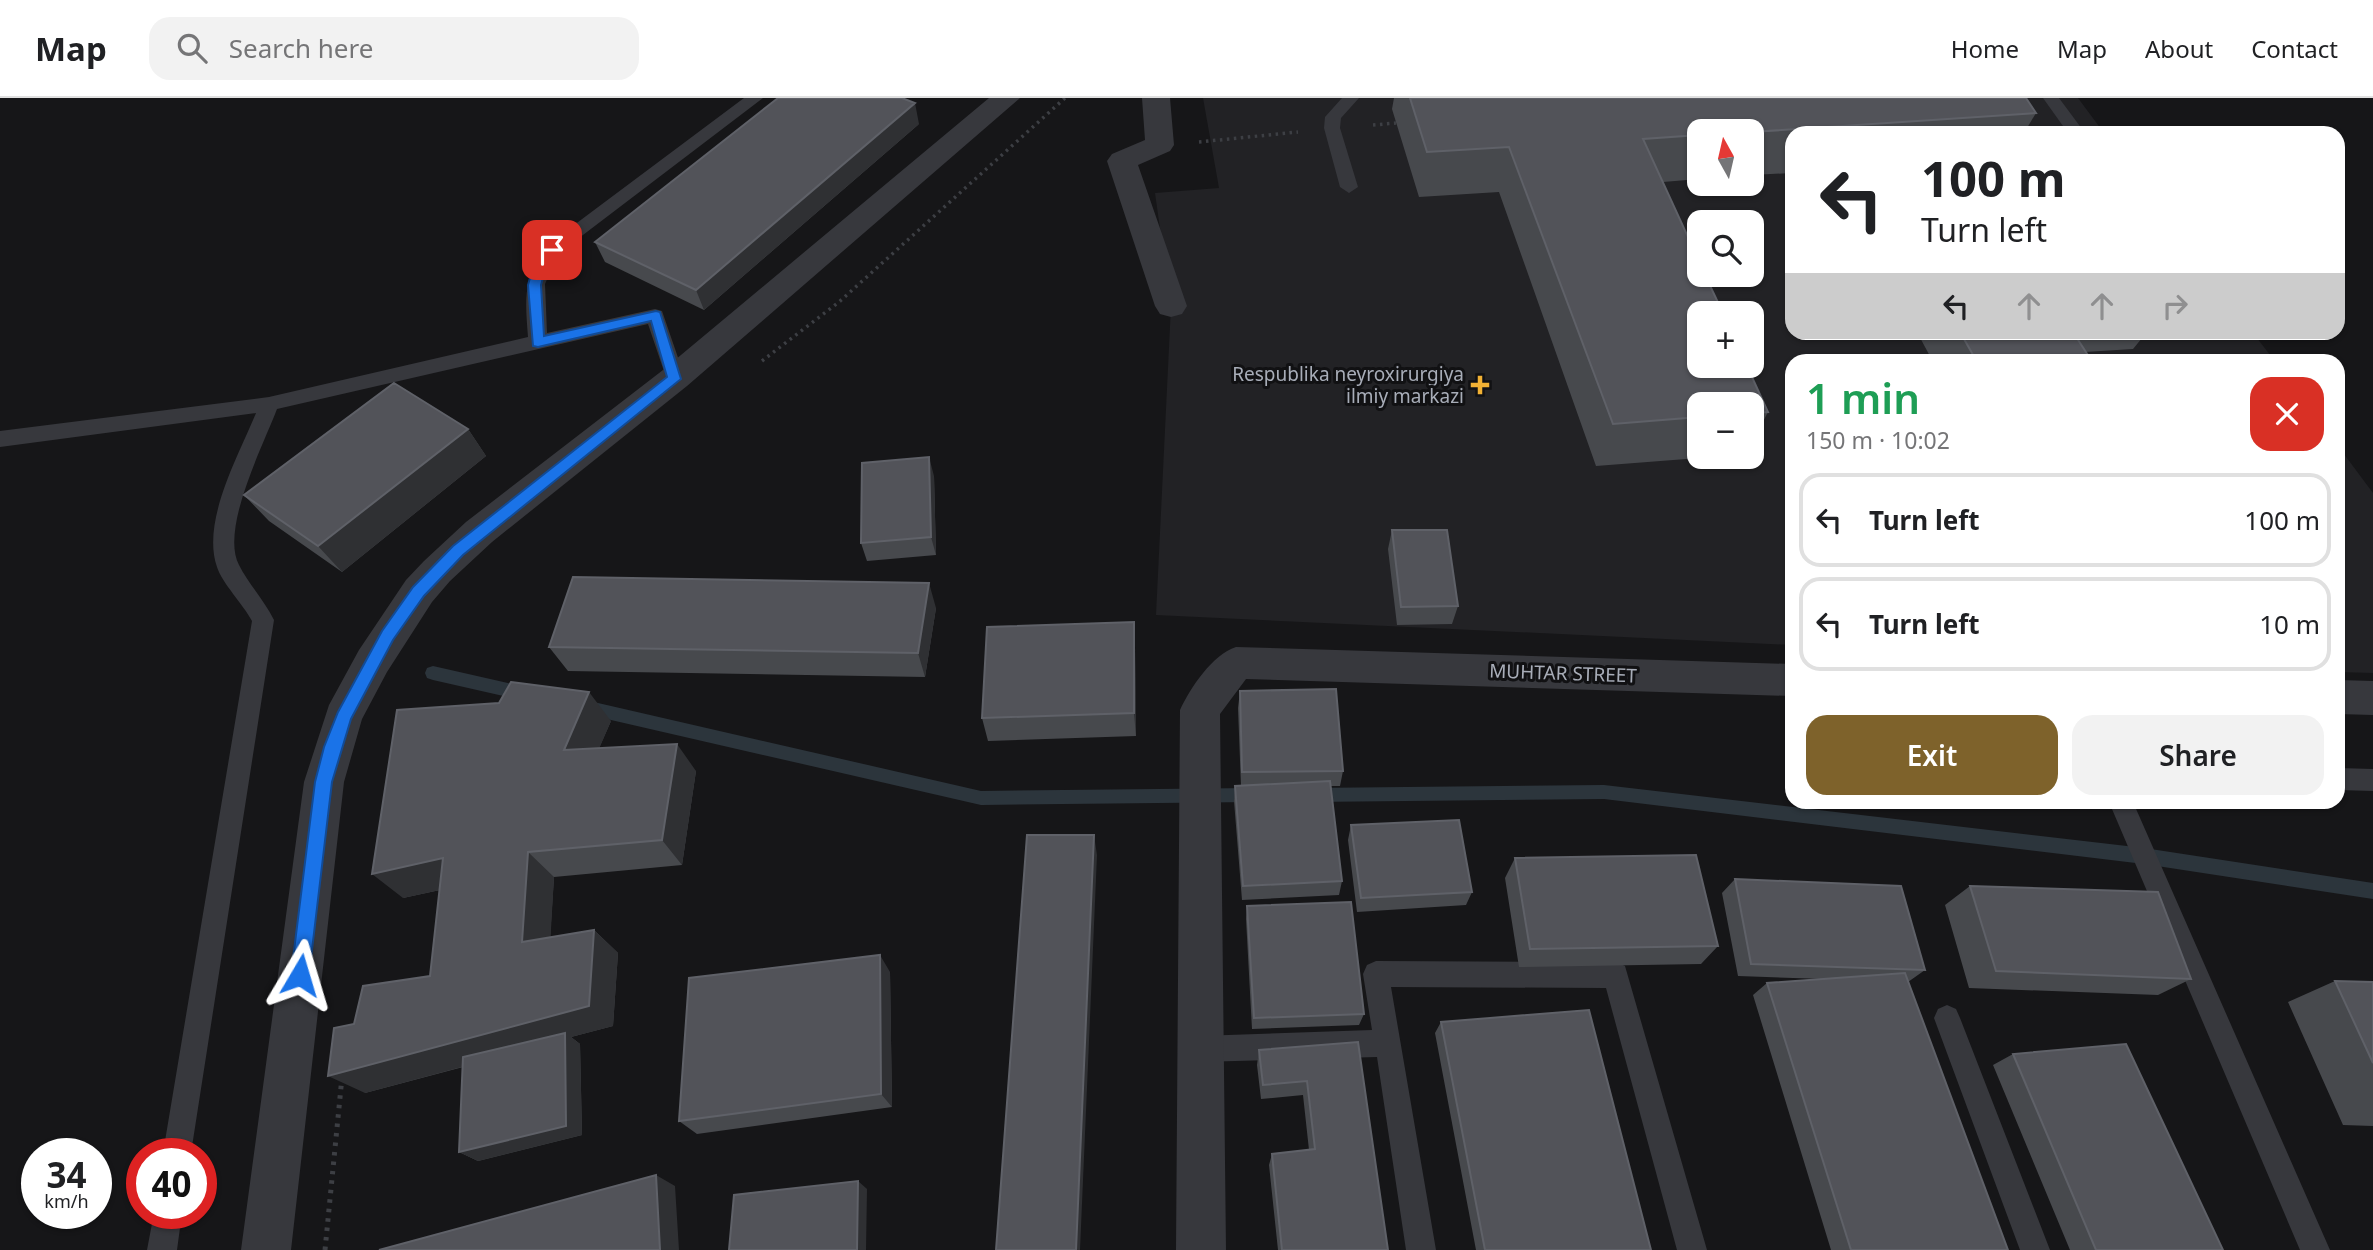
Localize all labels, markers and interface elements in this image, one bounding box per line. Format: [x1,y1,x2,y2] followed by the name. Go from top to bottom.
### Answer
[149,17,639,80] search box
[35,26,107,71] text: Map
[173,29,211,67] icon: search
[229,30,373,66] text: Search here
[1951,32,2019,65] text: Home
[2057,32,2107,65] text: Map
[2145,32,2213,65] text: About
[2251,32,2338,65] text: Contact
[1687,119,1764,196] north arrow
[1687,119,1764,469] map controls
[1921,145,2066,211] text: 100 m
[1806,154,1897,245] icon: left
[1921,208,2047,251] text: Turn left
[1687,210,1764,287] button: search
[522,220,582,280] pin
[533,231,571,269] icon: arrive
[1937,287,1975,325] icon: left
[2010,287,2048,325] icon: ahead
[2083,287,2121,325] icon: ahead
[2156,287,2194,325] icon: right
[1687,301,1764,378] button: +
[1232,361,1464,409] place label: Respublika neyroxirurgiya ilmiy markazi
[1806,369,1920,426] text: 1 min
[1470,375,1490,395] marker: Respublika neyroxirurgiya ilmiy markazi
[2250,377,2324,451] button: close
[1687,392,1764,469] button: −
[1806,424,1950,456] text: 150 m · 10:02
[1810,501,1848,539] icon: left
[1869,502,1980,538] text: Turn left
[2244,502,2320,538] text: 100 m
[1810,605,1848,643] icon: left
[1869,606,1980,642] text: Turn left
[2259,606,2320,642] text: 10 m
[1489,657,1638,689] street label: MUHTAR STREET
[1806,715,2058,795] button: Exit
[2072,715,2324,795] button: Share
[263,938,337,1012] position arrow
[126,1138,217,1229] speed limit sign: 40
[46,1151,87,1198] text: 34
[44,1189,89,1213] text: km/h

